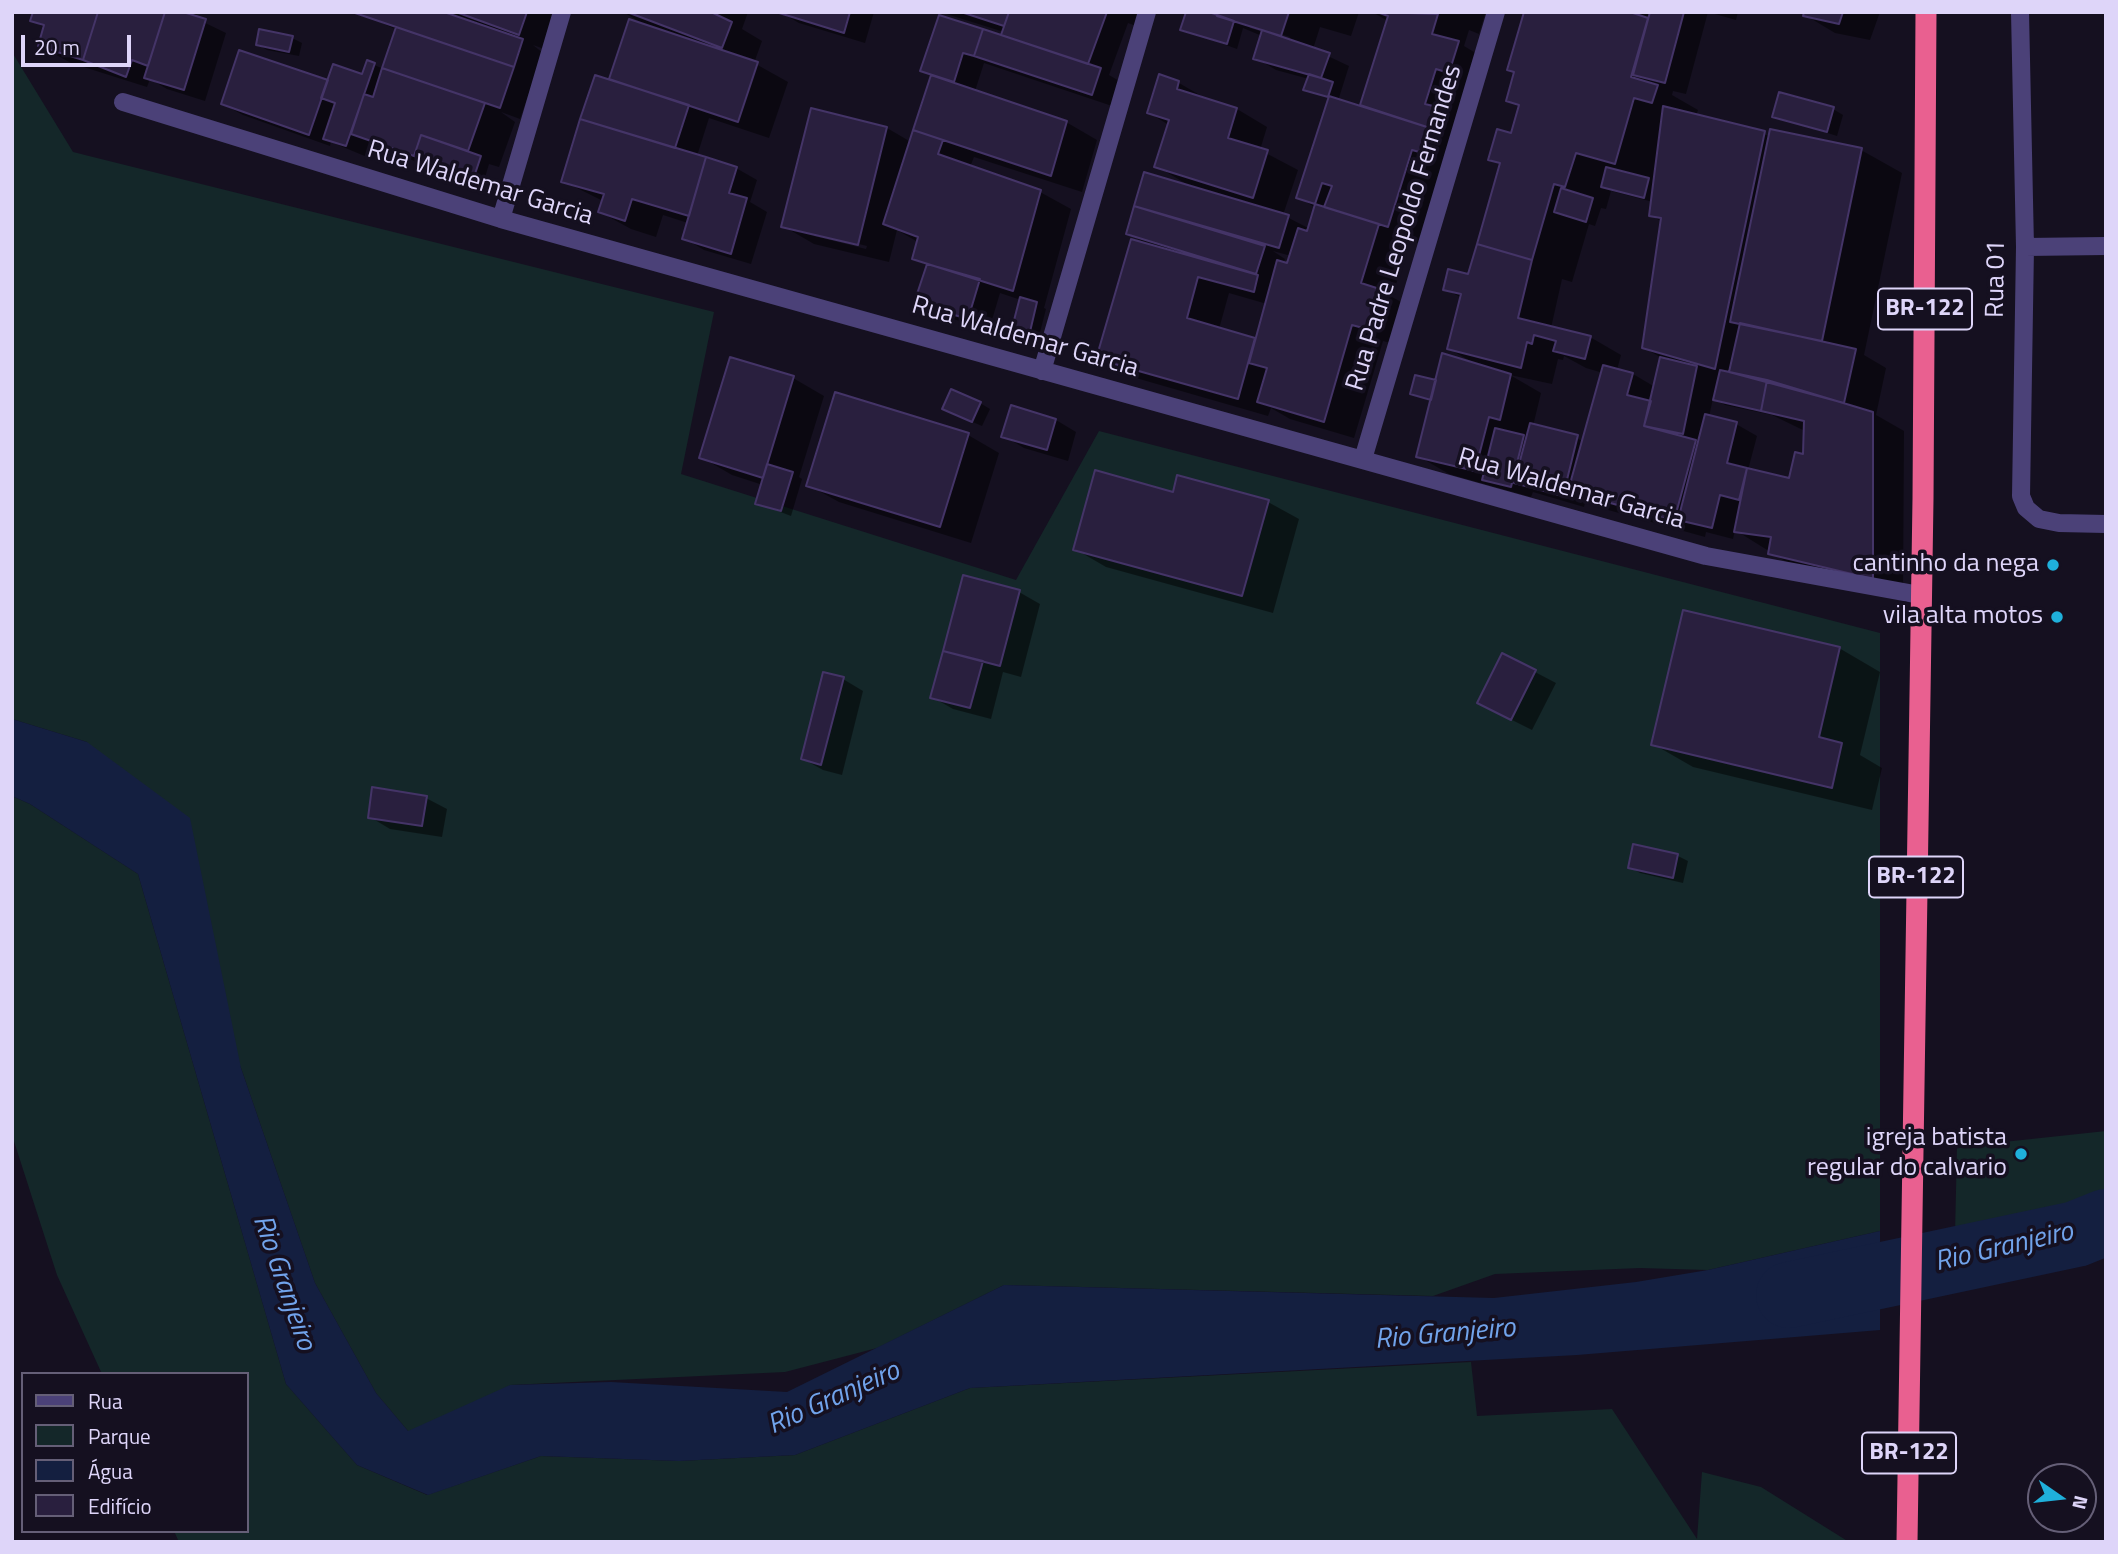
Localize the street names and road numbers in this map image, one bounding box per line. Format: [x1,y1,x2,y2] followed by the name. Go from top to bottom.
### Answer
[1340,61,1470,395] street label: Rua Padre Leopoldo Fernandes
[363,135,597,233] street label: Rua Waldemar Garcia
[1981,240,2013,318] street label: Rua 01
[1878,288,1972,330] road number: BR-122
[908,291,1142,385] street label: Rua Waldemar Garcia
[1454,443,1688,537] street label: Rua Waldemar Garcia
[1869,856,1963,898] road number: BR-122
[1862,1433,1956,1474] road number: BR-122

